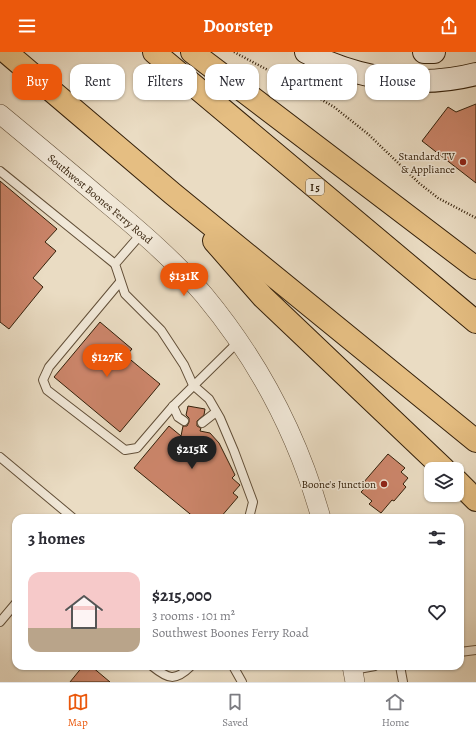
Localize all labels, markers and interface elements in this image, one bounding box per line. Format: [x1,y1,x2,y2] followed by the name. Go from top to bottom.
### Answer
[203,14,273,38] text: Doorstep
[16,15,38,37] icon: menu
[438,15,460,37] icon: share
[12,64,62,100] chip: Buy
[70,64,125,100] chip: Rent
[133,64,197,100] chip: Filters
[205,64,259,100] chip: New
[267,64,357,100] chip: Apartment
[365,64,430,100] chip: House
[398,149,455,177] place label: Standard TV & Appliance
[44,151,156,247] street label: Southwest Boones Ferry Road
[458,157,468,167] marker: Standard TV & Appliance
[306,179,324,195] road number: I 5
[156,263,212,297] pin: $131K
[169,267,199,284] text: $131K
[79,344,135,378] pin: $127K
[91,348,123,365] text: $127K
[164,436,220,470] pin: $215K
[176,440,208,457] text: $215K
[424,462,464,502] map controls
[424,462,464,502] button: layers
[301,477,376,492] place label: Boone's Junction
[379,479,389,489] marker: Boone's Junction
[28,527,85,550] text: 3 homes
[426,527,448,549] icon: filters
[152,584,212,607] text: $215,000
[60,588,108,636] icon: home
[426,601,448,623] icon: heart
[152,607,235,624] text: 3 rooms · 101 m²
[152,624,309,641] text: Southwest Boones Ferry Road
[67,691,89,730] tab: Map
[222,691,248,730] tab: Saved
[382,691,409,730] tab: Home

